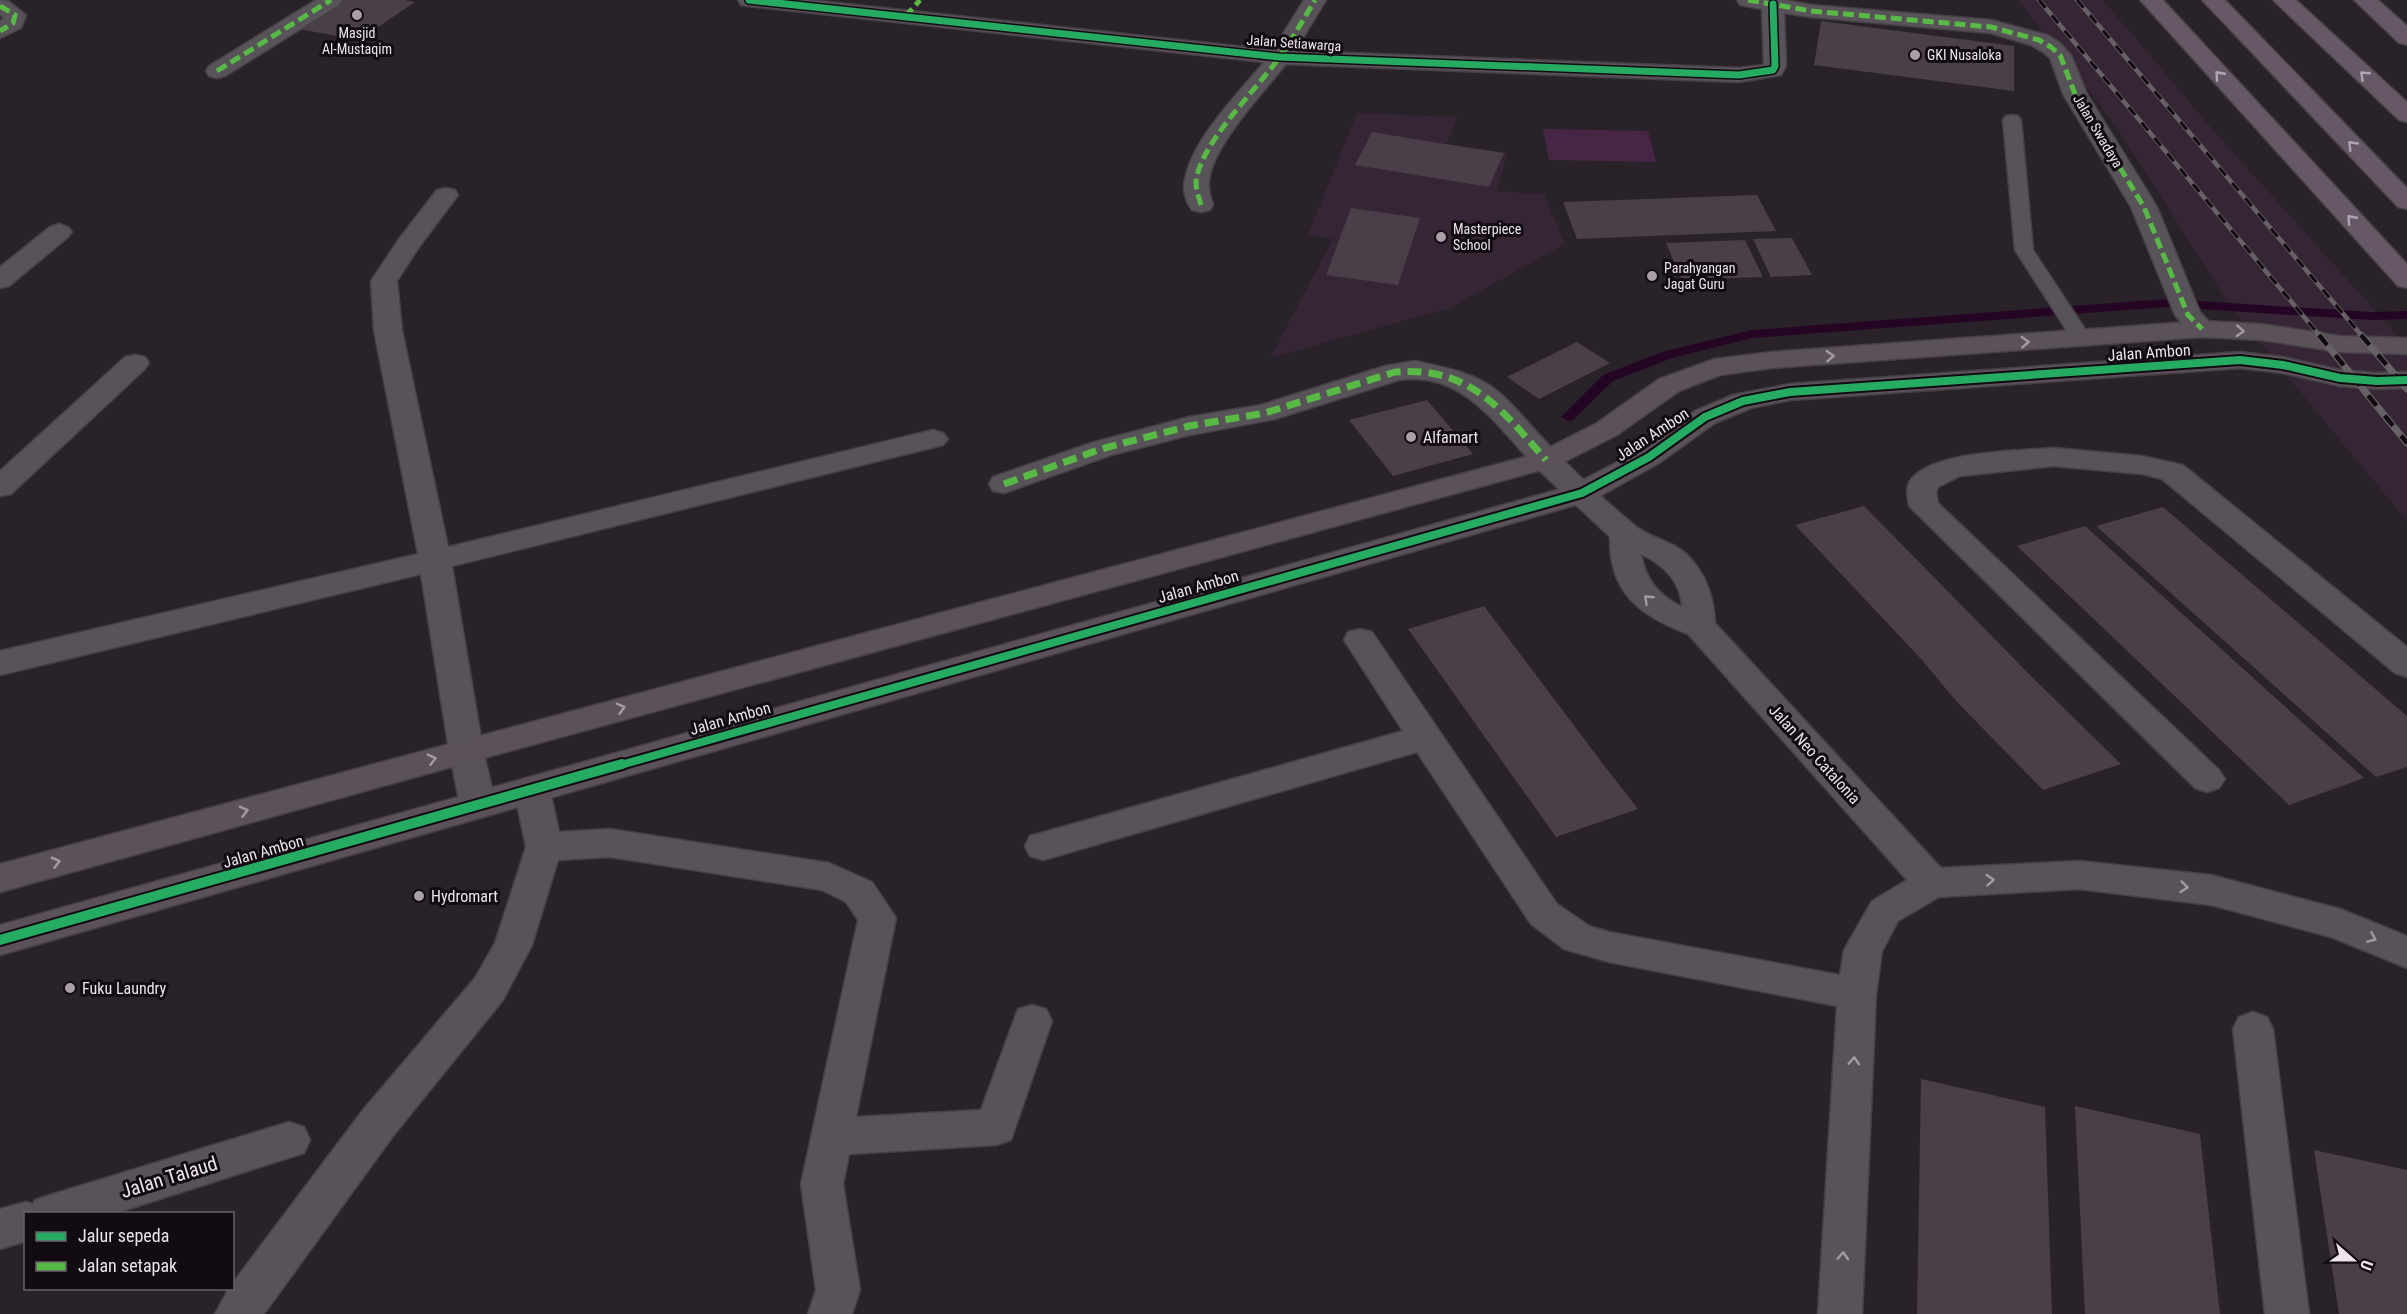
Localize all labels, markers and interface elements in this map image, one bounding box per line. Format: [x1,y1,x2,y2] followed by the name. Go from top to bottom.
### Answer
[350,8,364,22] marker: Masjid Al-Mustaqim
[322,25,392,57] place label: Masjid Al-Mustaqim
[1246,32,1342,54] street label: Jalan Setiawarga
[1927,47,2001,63] place label: GKI Nusaloka
[1908,48,1922,62] marker: GKI Nusaloka
[2215,71,2226,81] one-way arrow
[2360,71,2371,82] one-way arrow
[2070,92,2126,170] street label: Jalan Swadaya
[2348,141,2359,151] one-way arrow
[2347,215,2358,225] one-way arrow
[1453,221,1522,253] place label: Masterpiece School
[1434,230,1448,244] marker: Masterpiece School
[1664,260,1735,292] place label: Parahyangan Jagat Guru
[1645,269,1659,283] marker: Parahyangan Jagat Guru
[2236,324,2245,337] one-way arrow
[2020,336,2029,349] one-way arrow
[2107,340,2191,365] street label: Jalan Ambon
[1826,350,1835,363] one-way arrow
[1612,404,1692,465] street label: Jalan Ambon
[1423,428,1479,447] place label: Alfamart
[1404,430,1418,444] marker: Alfamart
[1156,566,1241,607] street label: Jalan Ambon
[1644,595,1654,606] one-way arrow
[688,698,773,739] street label: Jalan Ambon
[1765,701,1864,808] street label: Jalan Neo Catalonia
[616,703,626,716] one-way arrow
[427,754,437,766] one-way arrow
[239,805,249,818] one-way arrow
[221,831,306,872] street label: Jalan Ambon
[51,857,61,870] one-way arrow
[1986,873,1995,886] one-way arrow
[2180,880,2189,893] one-way arrow
[431,887,498,906] place label: Hydromart
[412,889,426,903] marker: Hydromart
[2366,931,2377,943] one-way arrow
[82,979,167,998] place label: Fuku Laundry
[63,981,77,995] marker: Fuku Laundry
[1847,1056,1860,1065] one-way arrow
[118,1151,220,1203] street label: Jalan Talaud
[24,1212,234,1290] legend
[78,1225,169,1246] text: Jalur sepeda
[2323,1230,2383,1290] north arrow
[1837,1251,1850,1260] one-way arrow
[78,1255,177,1276] text: Jalan setapak
[2356,1258,2377,1273] text: U

